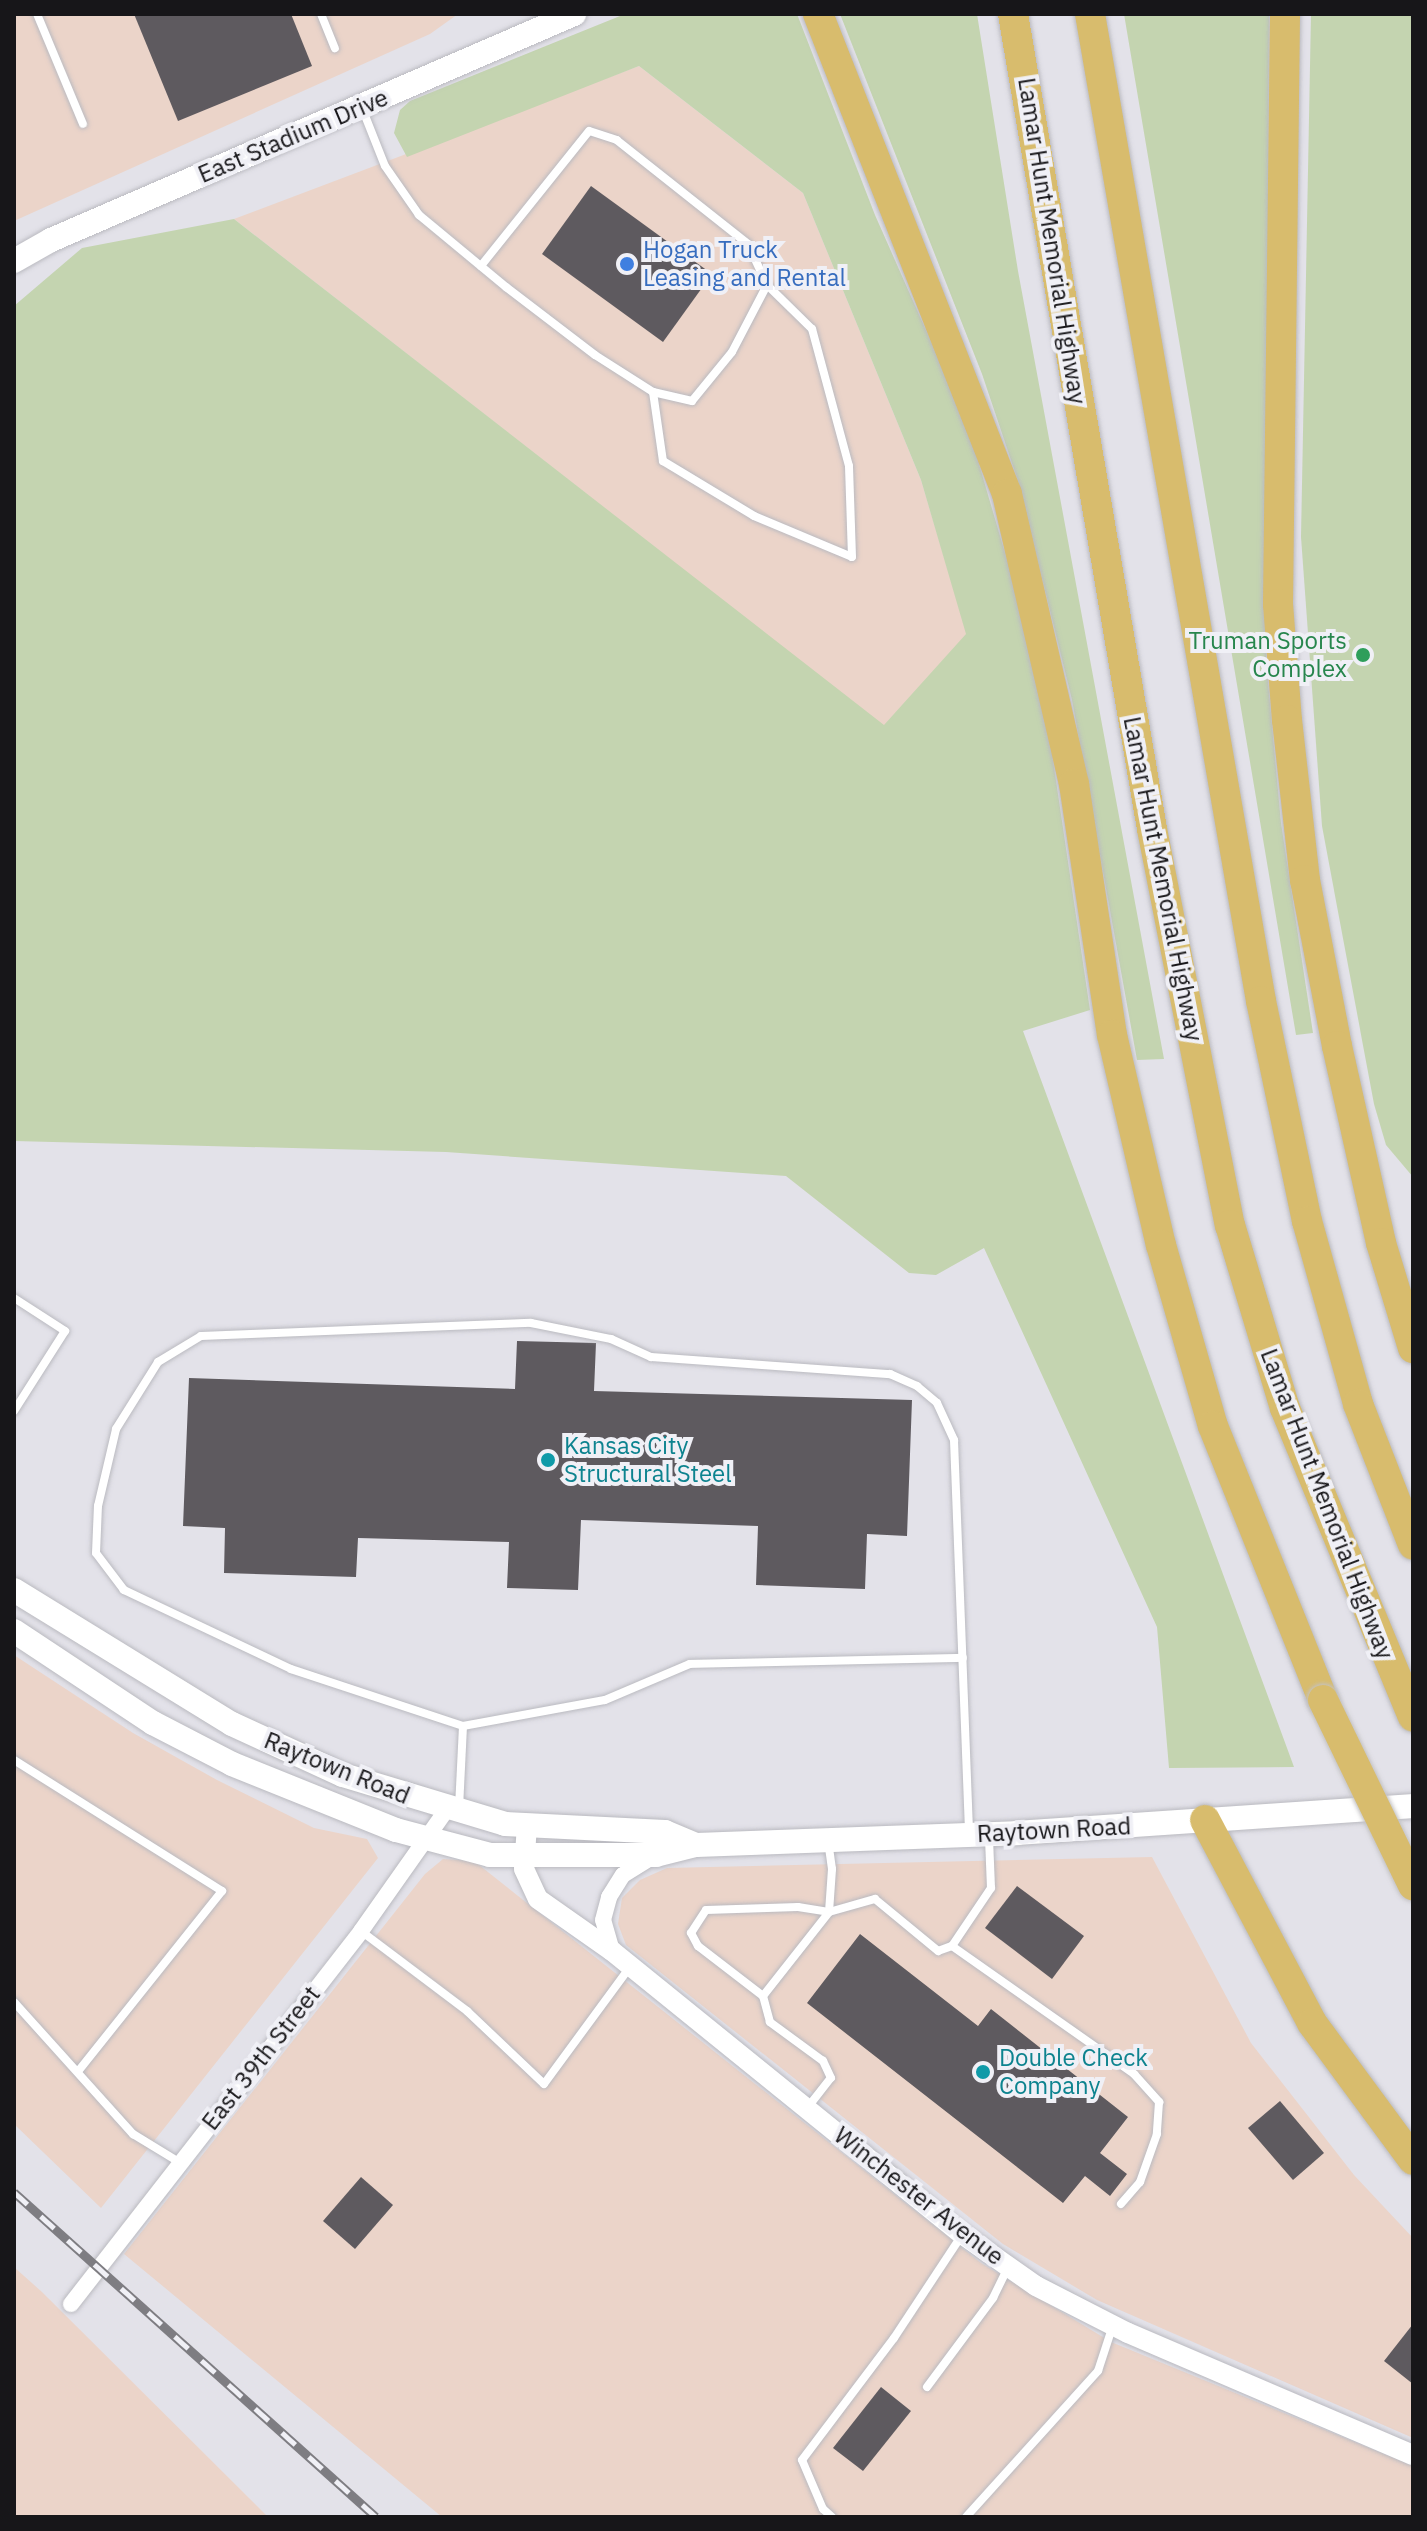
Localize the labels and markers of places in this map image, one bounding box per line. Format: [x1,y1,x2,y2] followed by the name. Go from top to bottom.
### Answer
[643,236,846,292] place label: Hogan Truck Leasing and Rental
[618,255,636,273] marker: Hogan Truck Leasing and Rental
[1189,627,1347,683] place label: Truman Sports Complex
[1354,646,1372,664] marker: Truman Sports Complex
[564,1432,732,1488] place label: Kansas City Structural Steel
[539,1451,557,1469] marker: Kansas City Structural Steel
[999,2044,1148,2100] place label: Double Check Company
[974,2063,992,2081] marker: Double Check Company

